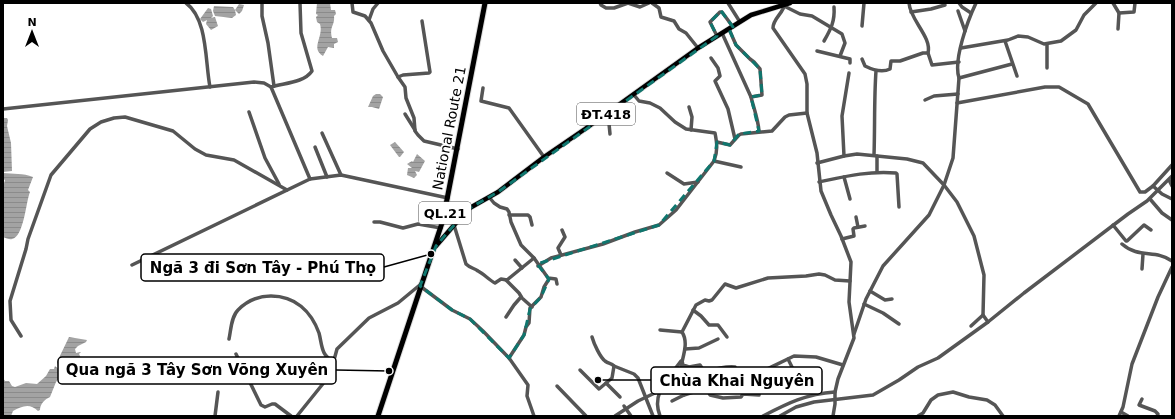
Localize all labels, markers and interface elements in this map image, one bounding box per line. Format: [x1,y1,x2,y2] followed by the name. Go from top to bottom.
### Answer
[12,12,52,52] north arrow
[27,16,37,29] text: N
[429,65,469,191] street label: National Route 21
[577,103,635,125] road number: ĐT.418
[419,202,471,224] road number: QL.21
[141,254,384,281] callout: Ngã 3 đi Sơn Tây - Phú Thọ
[150,259,376,277] text: Ngã 3 đi Sơn Tây - Phú Thọ
[58,357,336,384] callout: Qua ngã 3 Tây Sơn Võng Xuyên
[66,361,328,379] text: Qua ngã 3 Tây Sơn Võng Xuyên
[651,367,822,394] callout: Chùa Khai Nguyên
[659,372,815,390] text: Chùa Khai Nguyên

